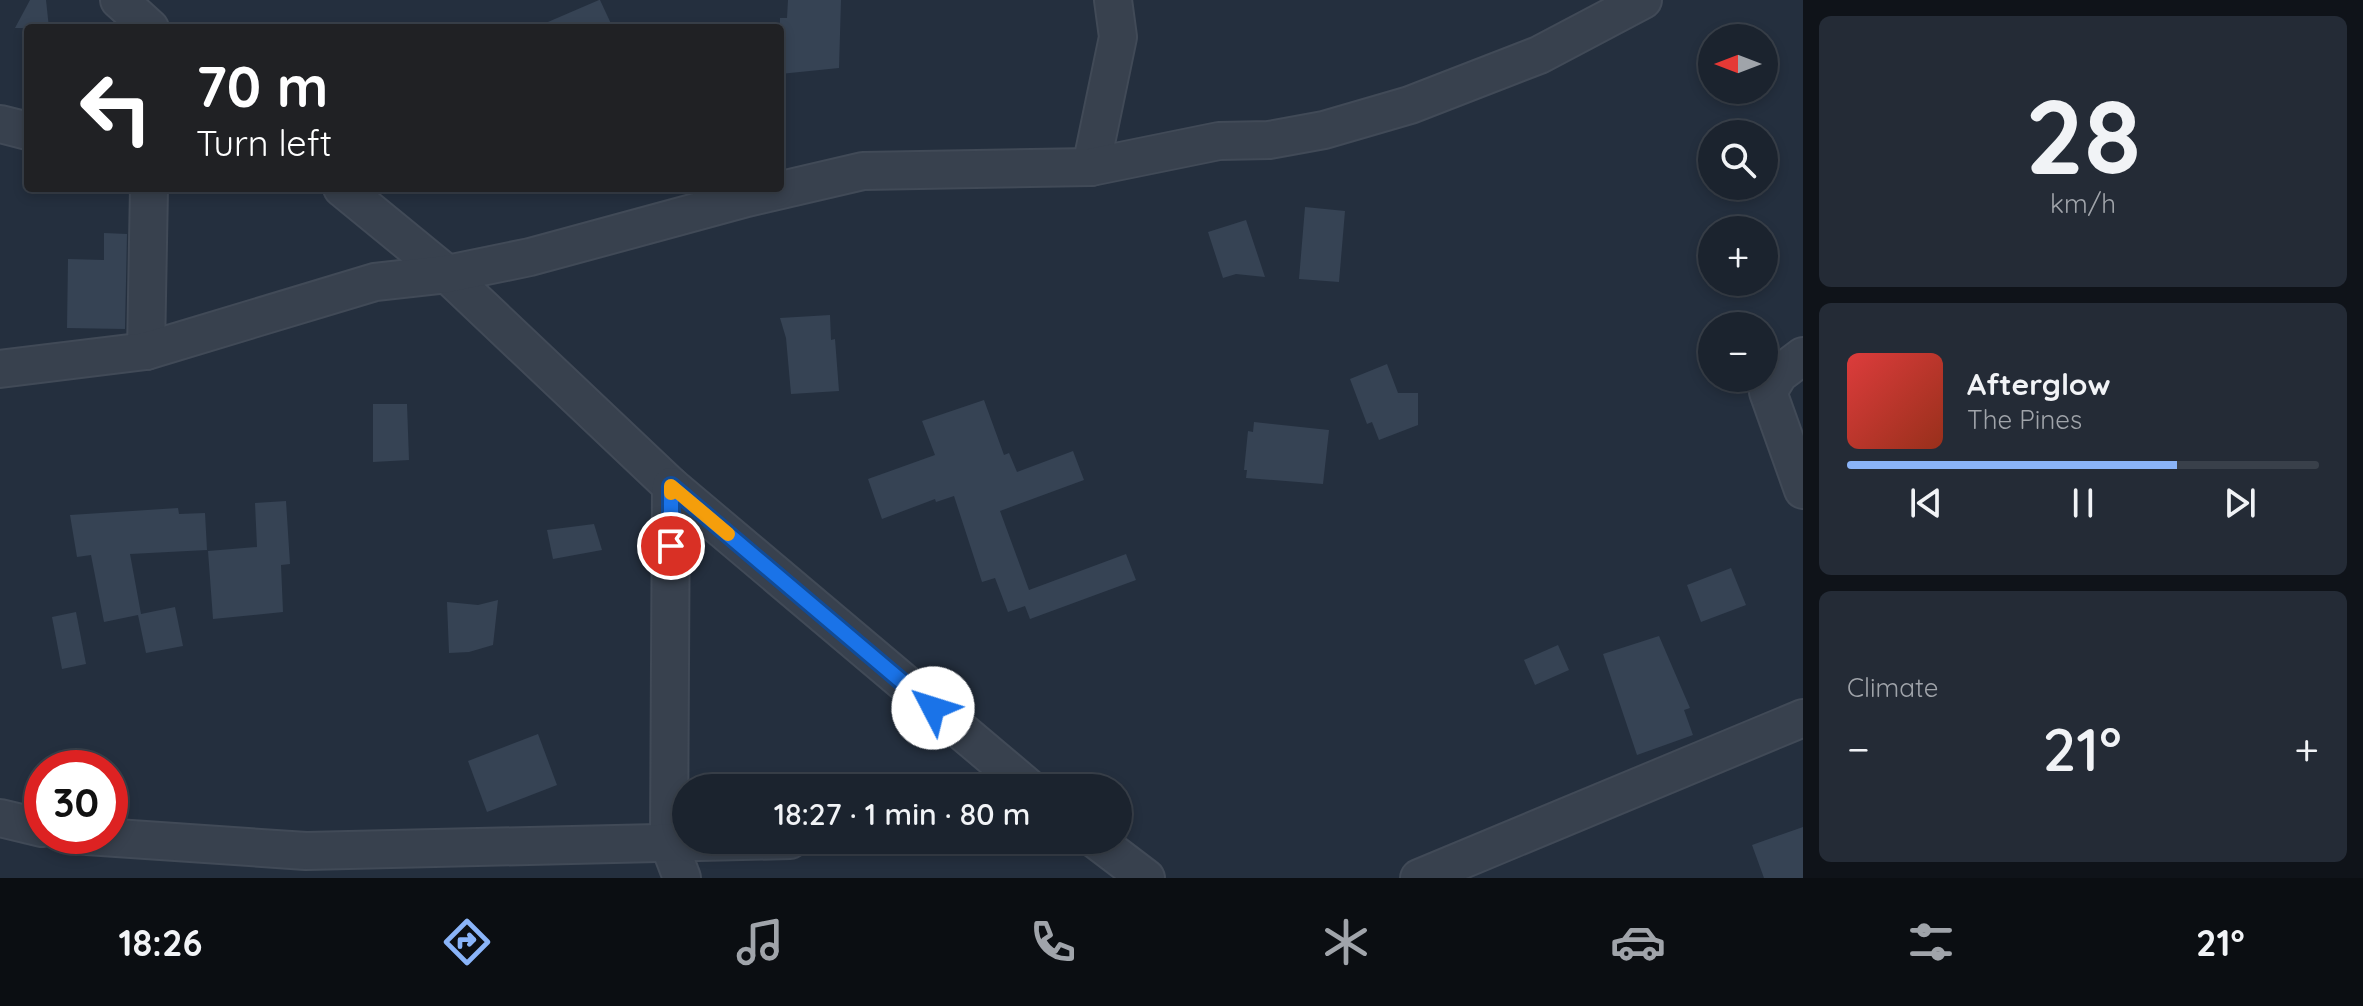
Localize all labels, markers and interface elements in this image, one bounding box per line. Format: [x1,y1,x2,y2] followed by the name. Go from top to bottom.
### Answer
[1698,24,1778,104] north arrow
[1698,24,1778,392] map controls
[196,51,328,121] text: 70 m
[64,56,168,160] icon: left
[2025,70,2141,200] text: 28
[196,120,332,165] text: Turn left
[1698,120,1778,200] button: search
[2050,187,2116,220] text: km/h
[1698,216,1778,296] button: +
[1698,312,1778,392] button: −
[1967,365,2110,403] text: Afterglow
[1967,403,2082,436] text: The Pines
[1904,481,1948,525] icon: previous
[2061,481,2105,525] icon: pause
[2218,481,2262,525] icon: next
[637,512,705,580] pin
[649,524,693,568] icon: arrive
[891,666,975,750] position arrow
[1847,671,1938,704] text: Climate
[2042,711,2122,786] text: 21°
[1847,721,1870,776] text: −
[2294,721,2319,776] text: +
[24,750,128,854] speed limit sign: 30
[774,795,1030,833] text: 18:27 · 1 min · 80 m
[439,914,495,970] icon: directions
[732,914,788,970] icon: music
[1025,914,1081,970] icon: phone
[1318,914,1374,970] icon: climate
[1610,914,1666,970] icon: car
[1903,914,1959,970] icon: filters
[118,920,202,965] text: 18:26
[2196,920,2245,965] text: 21°

